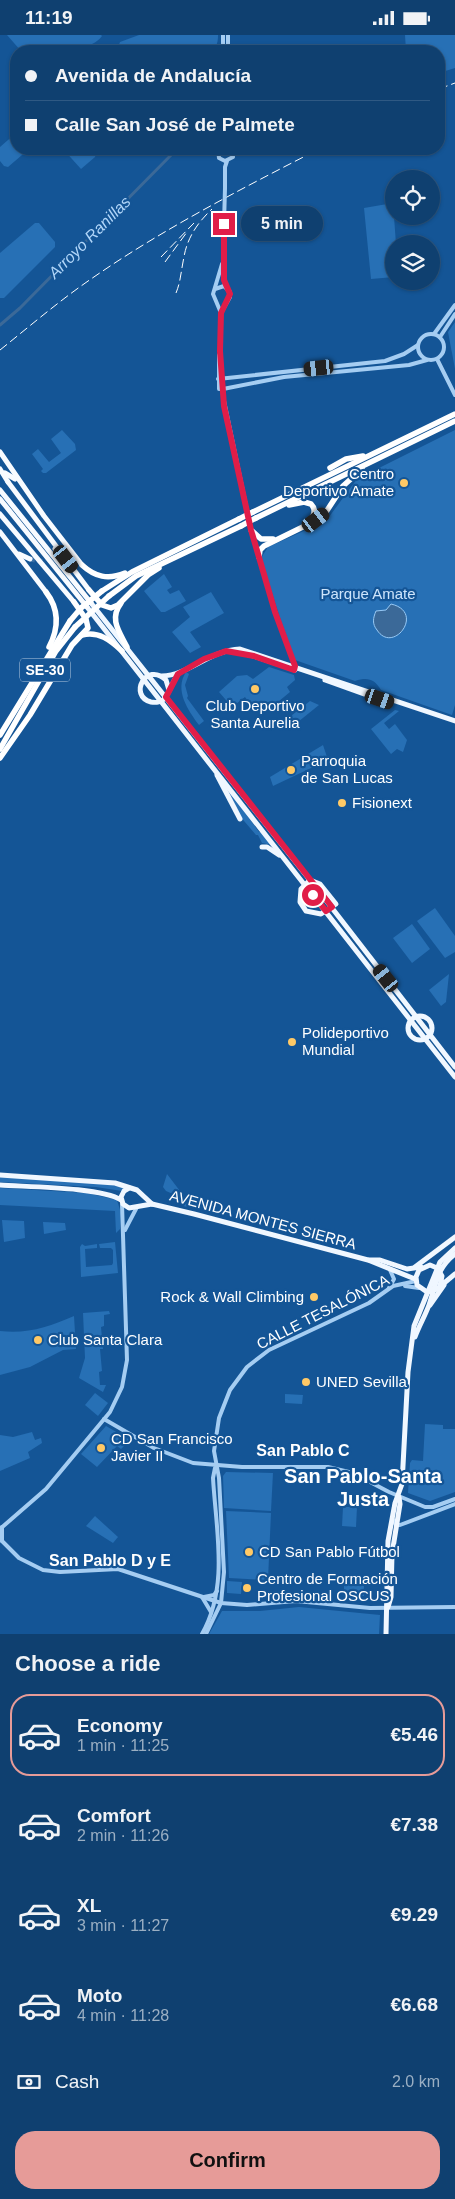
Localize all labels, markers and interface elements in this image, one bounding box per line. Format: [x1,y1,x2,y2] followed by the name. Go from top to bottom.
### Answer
[25,7,73,28] text: 11:19
[55,65,251,86] text: Avenida de Andalucía
[55,114,295,135] text: Calle San José de Palmete
[385,170,440,290] map controls
[385,170,440,225] button: locate
[44,193,134,282] water label: Arroyo Ranillas
[242,207,324,241] callout: 5 min
[213,213,235,235] route end
[261,215,303,232] text: 5 min
[385,235,440,290] button: layers
[303,359,334,377] car
[283,465,394,499] place label: Centro Deportivo Amate
[398,477,410,489] marker: Centro Deportivo Amate
[299,505,332,535] car
[50,543,81,575] car
[320,585,416,602] park label: Parque Amate
[20,659,70,681] road number: SE-30
[249,683,261,695] marker: Club Deportivo Santa Aurelia
[363,687,396,711] car
[205,697,305,731] place label: Club Deportivo Santa Aurelia
[301,752,393,786] place label: Parroquia de San Lucas
[285,764,297,776] marker: Parroquia de San Lucas
[352,794,413,811] place label: Fisionext
[336,797,348,809] marker: Fisionext
[302,884,324,906] route start
[370,962,401,994] car
[302,1024,389,1058] place label: Polideportivo Mundial
[286,1036,298,1048] marker: Polideportivo Mundial
[168,1186,358,1253] street label: AVENIDA MONTES SIERRA
[254,1271,392,1352] street label: CALLE TESALÓNICA
[160,1288,304,1305] place label: Rock & Wall Climbing
[308,1291,320,1303] marker: Rock & Wall Climbing
[48,1331,163,1348] place label: Club Santa Clara
[32,1334,44,1346] marker: Club Santa Clara
[316,1373,408,1390] place label: UNED Sevilla
[300,1376,312,1388] marker: UNED Sevilla
[111,1430,233,1464] place label: CD San Francisco Javier II
[95,1442,107,1454] marker: CD San Francisco Javier II
[256,1442,350,1459] district label: San Pablo C
[284,1465,443,1510] district label: San Pablo-Santa Justa
[259,1543,400,1560] place label: CD San Pablo Fútbol
[243,1546,255,1558] marker: CD San Pablo Fútbol
[49,1552,171,1569] district label: San Pablo D y E
[257,1570,398,1604] place label: Centro de Formación Profesional OSCUS
[241,1582,253,1594] marker: Centro de Formación Profesional OSCUS
[15,1651,160,1676] text: Choose a ride
[17,1713,62,1758] icon: car
[77,1715,163,1736] text: Economy
[390,1724,438,1745] text: €5.46
[77,1737,169,1754] text: 1 min · 11:25
[17,1803,62,1848] icon: car
[77,1805,151,1826] text: Comfort
[390,1814,438,1835] text: €7.38
[77,1827,169,1844] text: 2 min · 11:26
[17,1893,62,1938] icon: car
[77,1895,101,1916] text: XL
[390,1904,438,1925] text: €9.29
[77,1917,169,1934] text: 3 min · 11:27
[17,1983,62,2028] icon: car
[77,1985,122,2006] text: Moto
[390,1994,438,2015] text: €6.68
[77,2007,169,2024] text: 4 min · 11:28
[15,2068,43,2096] icon: cash
[55,2071,99,2092] text: Cash
[392,2073,440,2090] text: 2.0 km
[15,2131,440,2189] button: Confirm

